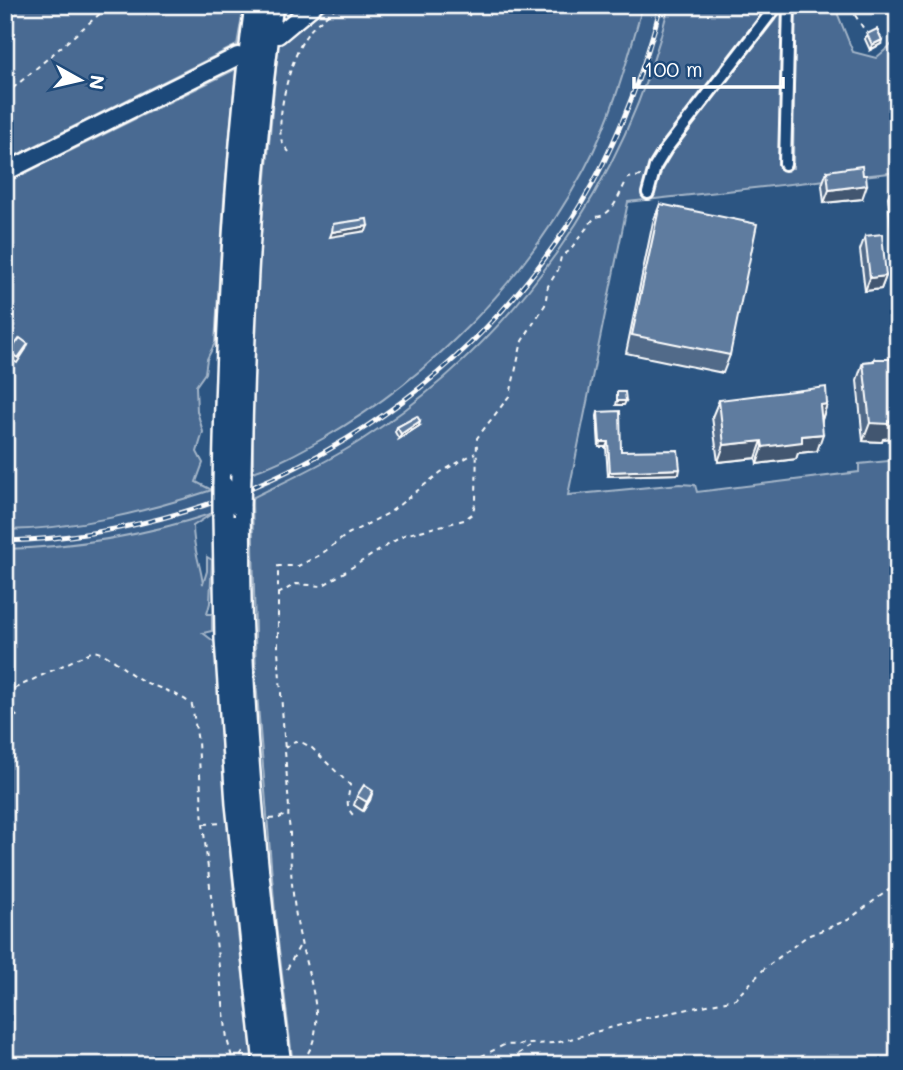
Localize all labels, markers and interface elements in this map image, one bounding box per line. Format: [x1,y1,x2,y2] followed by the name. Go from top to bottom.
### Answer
[46,46,116,116] north arrow
[634,46,782,90] scale bar
[644,55,703,82] text: 100 m
[84,74,111,91] text: N

